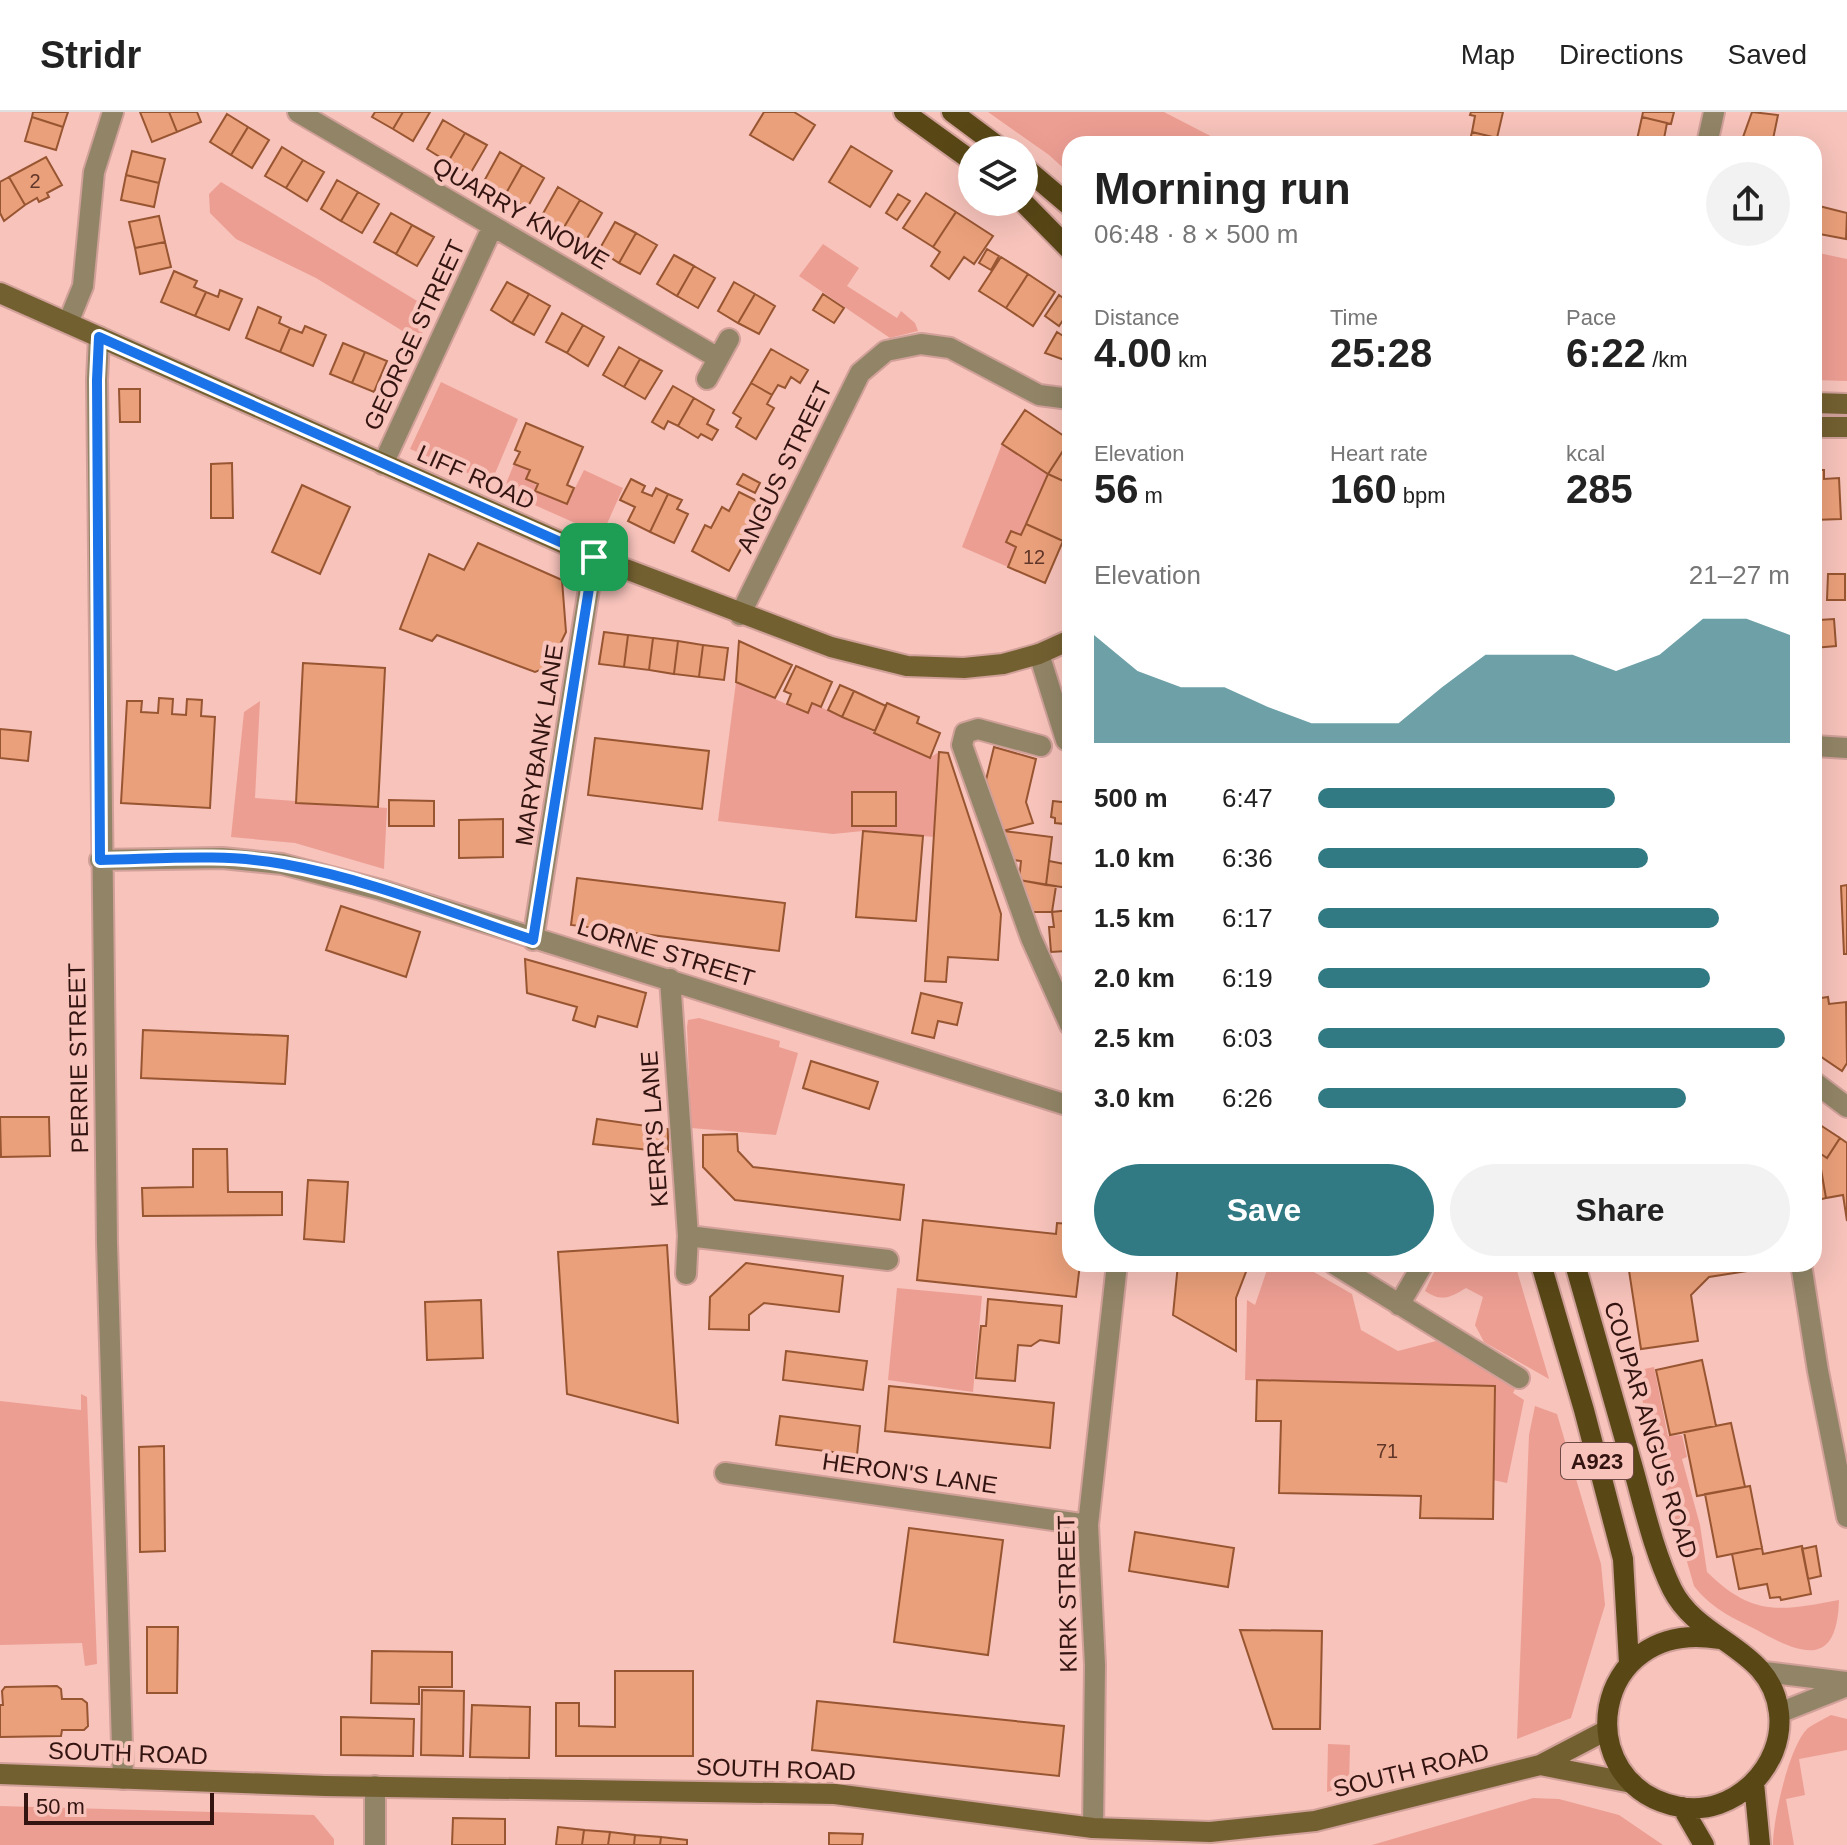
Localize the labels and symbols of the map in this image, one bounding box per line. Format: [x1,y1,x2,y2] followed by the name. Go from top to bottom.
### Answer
[428,152,614,274] street label: QUARRY KNOWE
[29,170,41,192] house number: 2
[358,235,470,434] street label: GEORGE STREET
[731,377,837,557] street label: ANGUS STREET
[413,439,539,515] street label: LIFF ROAD
[560,523,628,591] pin
[1023,546,1045,568] house number: 12
[510,642,568,848] street label: MARYBANK LANE
[574,912,758,992] street label: LORNE STREET
[63,962,93,1154] street label: PERRIE STREET
[635,1050,673,1208] street label: KERR'S LANE
[1599,1298,1703,1562] street label: COUPAR ANGUS ROAD
[1376,1440,1398,1462] house number: 71
[1561,1443,1633,1479] road number: A923
[821,1447,999,1499] street label: HERON'S LANE
[1052,1515,1082,1673] street label: KIRK STREET
[48,1737,208,1769] street label: SOUTH ROAD
[1330,1738,1492,1802] street label: SOUTH ROAD
[696,1753,856,1785] street label: SOUTH ROAD
[24,1789,214,1825] scale bar

